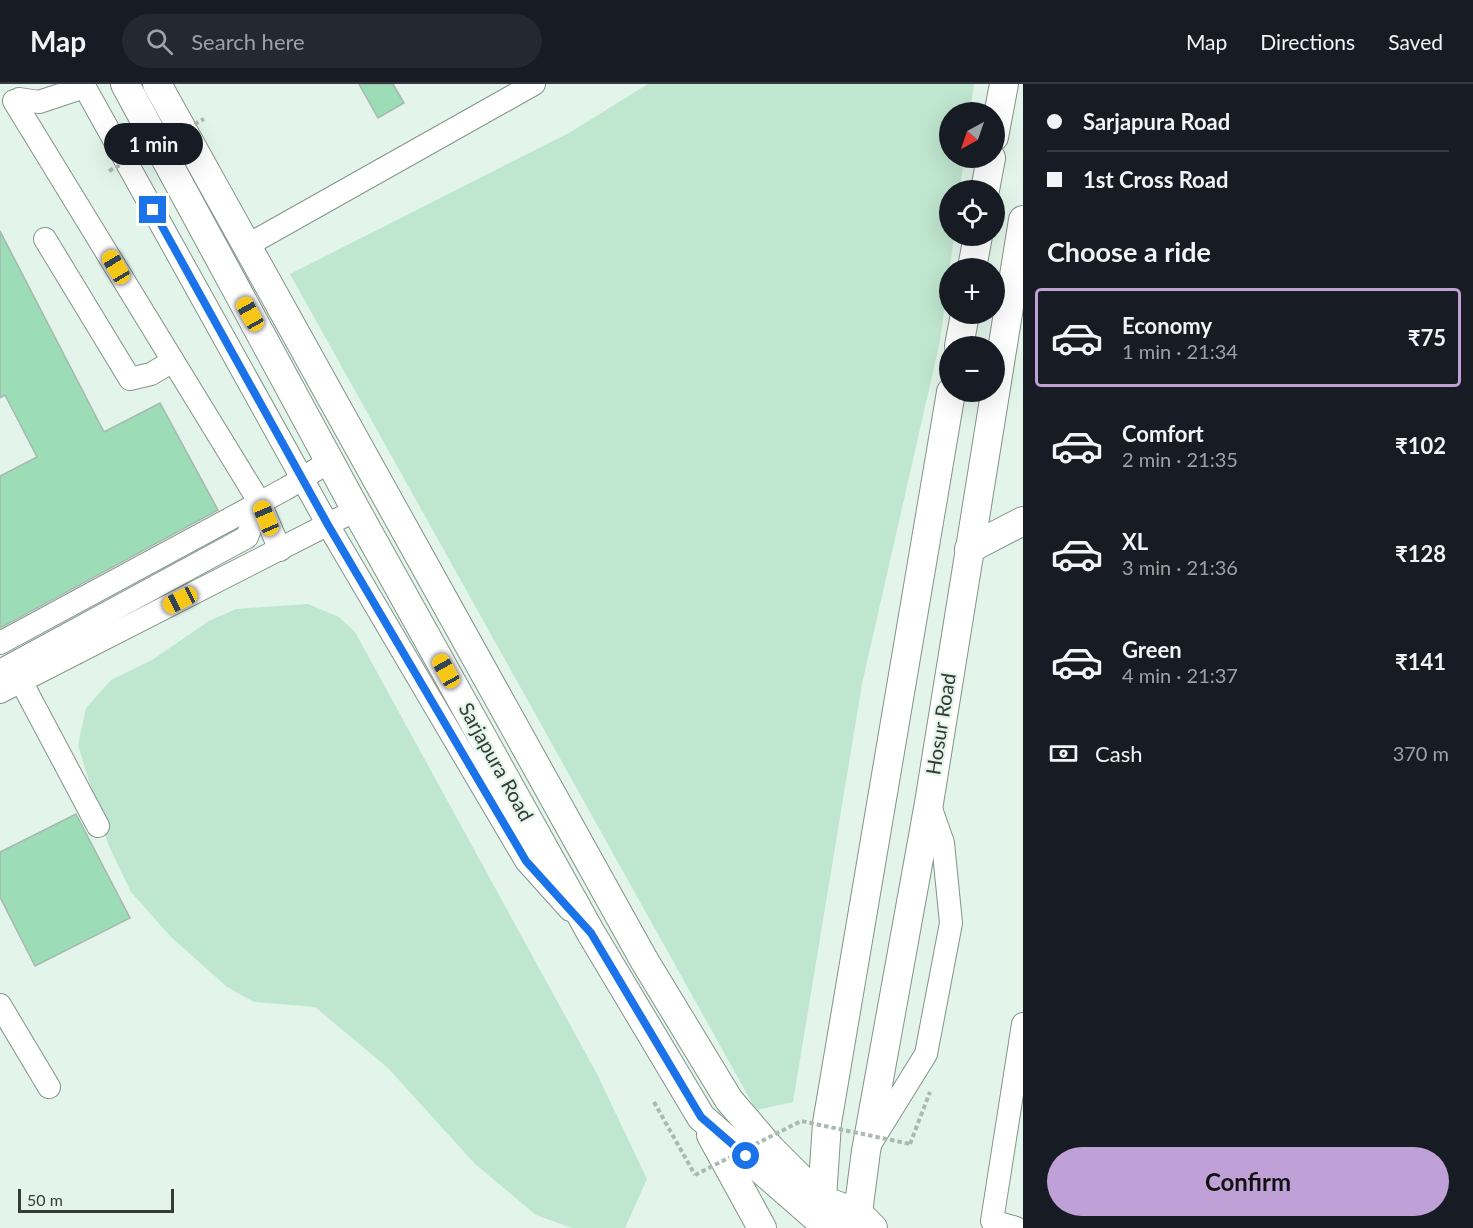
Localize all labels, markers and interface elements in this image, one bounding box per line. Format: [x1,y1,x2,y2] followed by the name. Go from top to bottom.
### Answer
[122,14,542,68] search box
[30,24,86,58] text: Map
[143,25,176,58] icon: search
[191,28,305,55] text: Search here
[1186,29,1227,54] text: Map
[1260,29,1355,54] text: Directions
[1388,29,1443,54] text: Saved
[939,102,1005,168] north arrow
[939,102,1005,402] map controls
[1083,108,1230,135] text: Sarjapura Road
[104,123,202,165] callout: 1 min
[129,132,178,156] text: 1 min
[1083,166,1228,193] text: 1st Cross Road
[939,180,1005,246] button: locate
[139,196,166,223] route end
[1047,235,1211,268] text: Choose a ride
[99,247,133,287] car
[939,258,1005,324] button: +
[233,294,267,334] car
[1050,311,1104,365] icon: car
[1122,312,1212,339] text: Economy
[1408,324,1446,351] text: ₹75
[939,336,1005,402] button: −
[1122,339,1238,363] text: 1 min · 21:34
[1050,419,1104,473] icon: car
[1122,420,1204,447] text: Comfort
[1395,432,1446,459] text: ₹102
[1122,447,1238,471] text: 2 min · 21:35
[251,498,281,538] car
[1050,527,1104,581] icon: car
[1122,528,1148,555] text: XL
[1395,540,1446,567] text: ₹128
[1122,555,1238,579] text: 3 min · 21:36
[160,584,200,616] car
[1050,635,1104,689] icon: car
[1122,636,1182,663] text: Green
[1395,648,1446,675] text: ₹141
[429,651,463,691] car
[1122,663,1238,687] text: 4 min · 21:37
[920,671,960,776] street label: Hosur Road
[454,698,539,825] street label: Sarjapura Road
[1047,737,1080,770] icon: cash
[1095,740,1142,767] text: Cash
[1393,741,1449,765] text: 370 m
[732,1142,759,1169] route start
[1047,1147,1449,1216] button: Confirm
[18,1186,174,1214] scale bar
[27,1190,63,1209] text: 50 m

